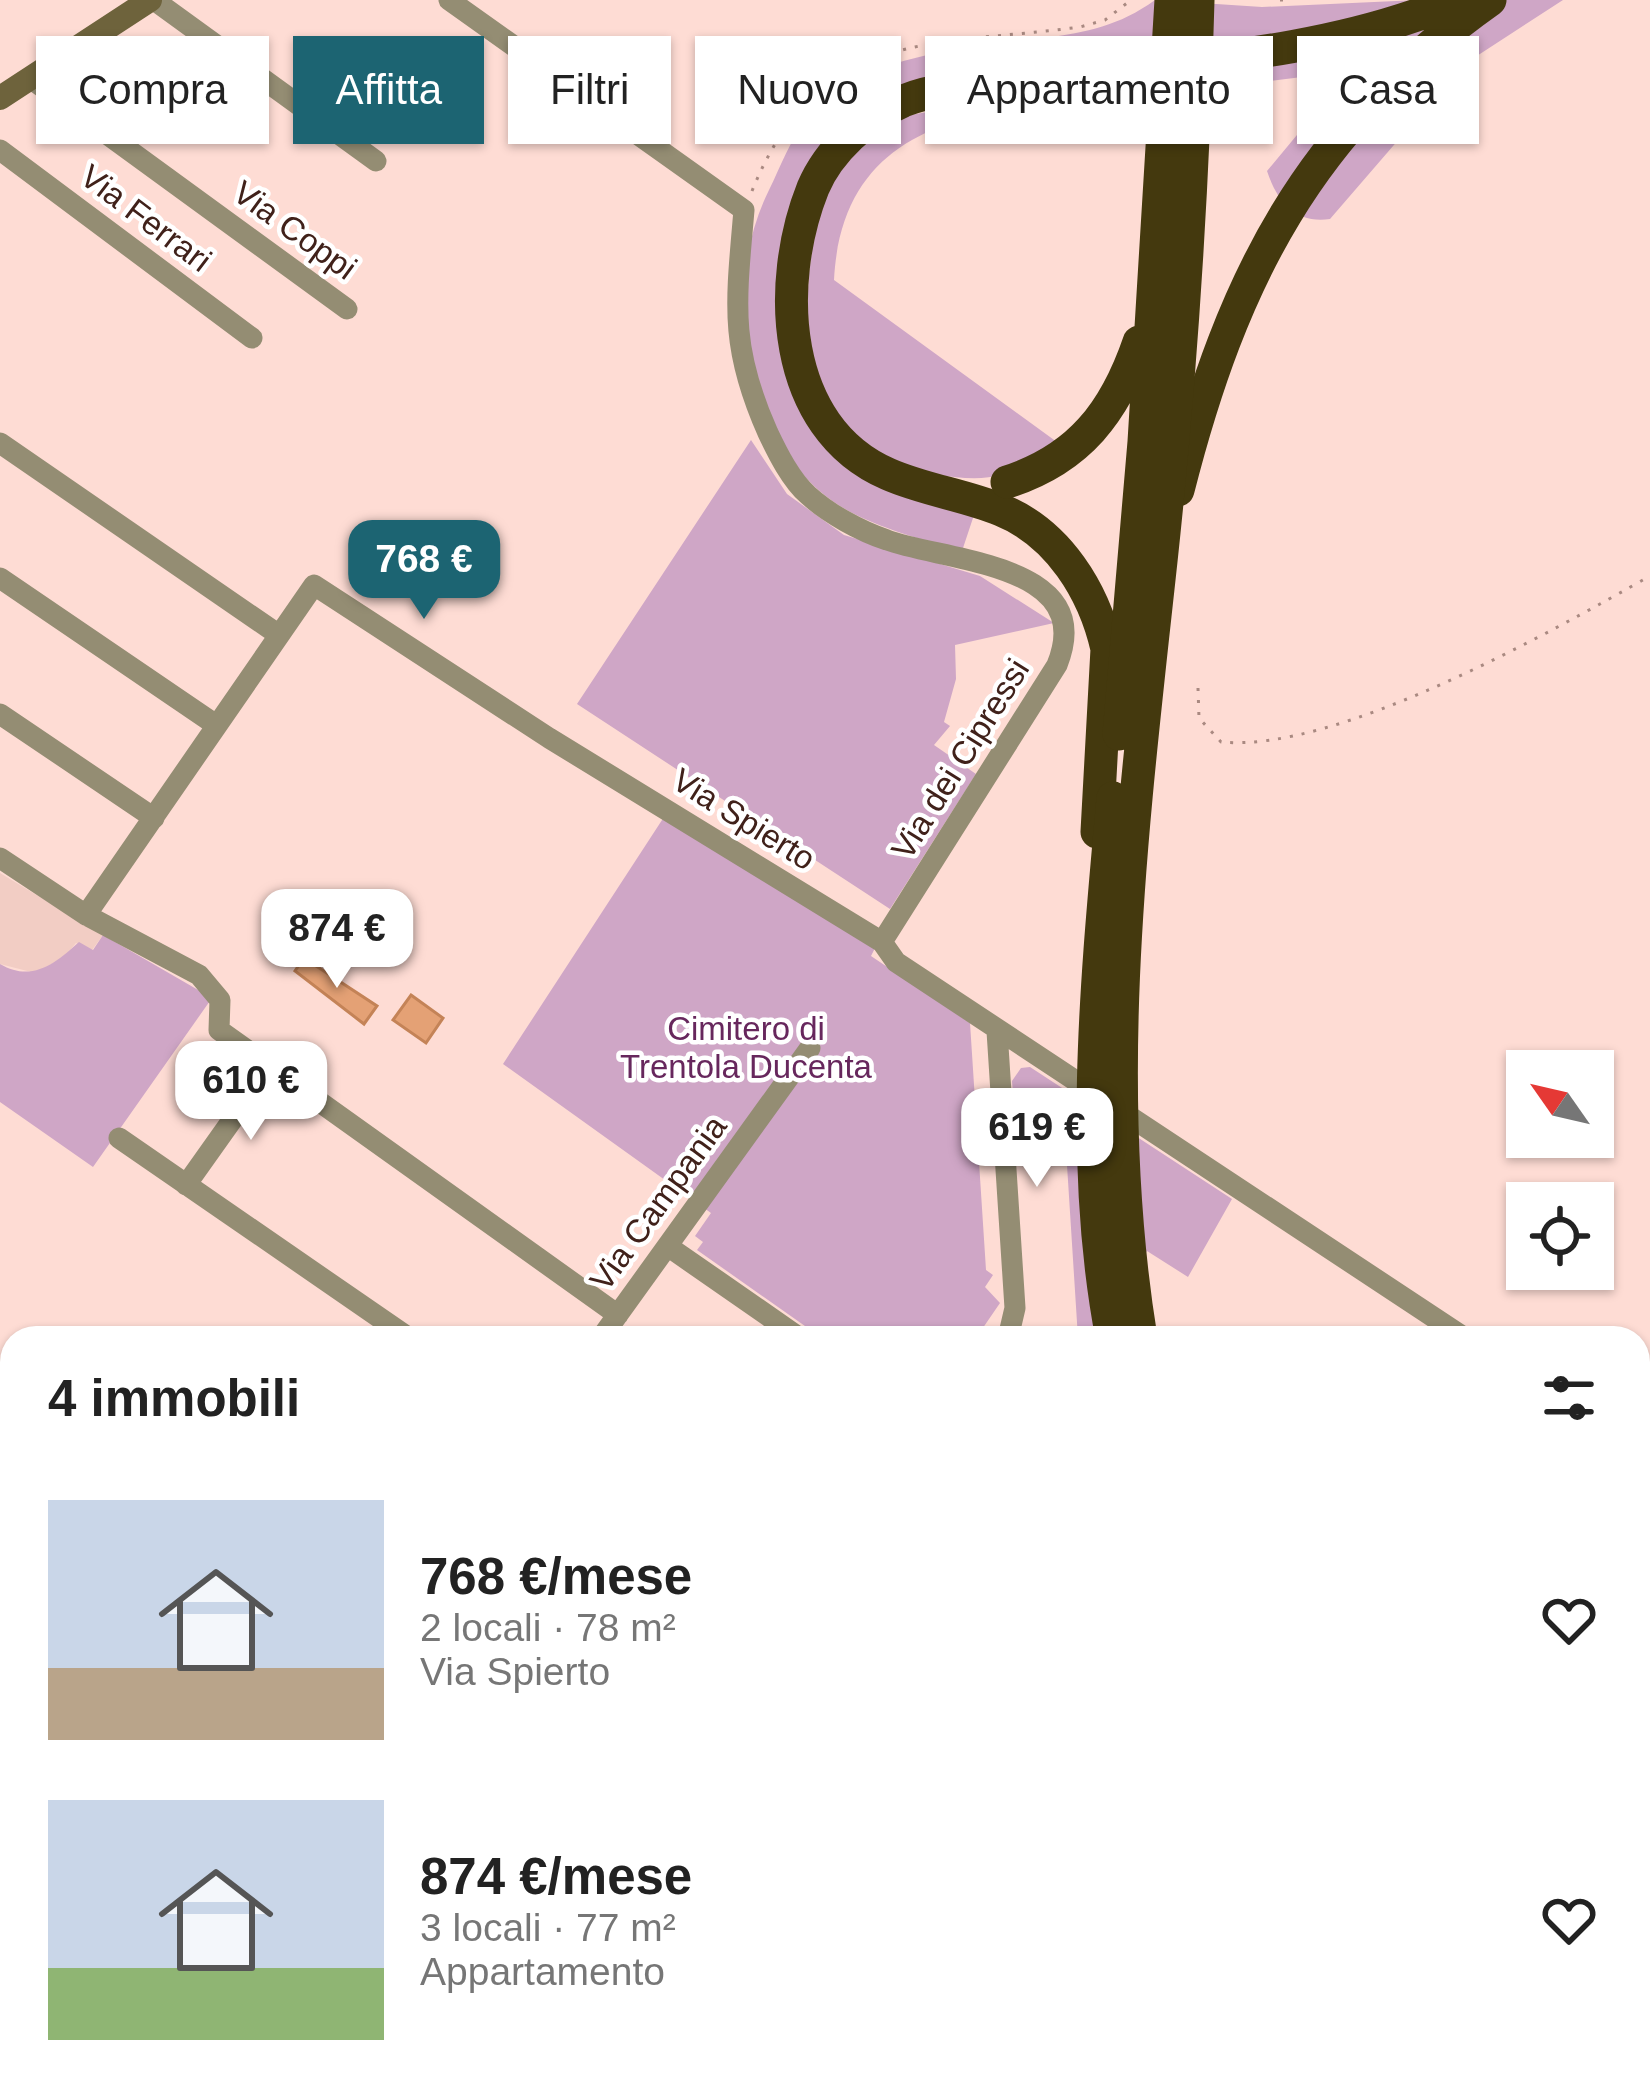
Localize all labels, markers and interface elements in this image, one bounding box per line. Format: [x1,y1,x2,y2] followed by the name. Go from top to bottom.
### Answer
[36,36,269,144] chip: Compra
[293,36,484,144] chip: Affitta
[508,36,671,144] chip: Filtri
[695,36,901,144] chip: Nuovo
[925,36,1273,144] chip: Appartamento
[1297,36,1479,144] chip: Casa
[74,157,218,279] street label: Via Ferrari
[226,173,364,287] street label: Via Coppi
[340,520,508,622] pin: 768 €
[375,537,473,580] text: 768 €
[884,652,1036,866] street label: Via dei Cipressi
[666,761,822,877] street label: Via Spierto
[253,889,421,991] pin: 874 €
[288,906,386,949] text: 874 €
[620,1010,873,1085] park label: Cimitero di Trentola Ducenta
[167,1041,335,1143] pin: 610 €
[1506,1050,1614,1158] north arrow
[1506,1050,1614,1290] map controls
[202,1058,300,1101] text: 610 €
[953,1088,1121,1190] pin: 619 €
[988,1105,1086,1148] text: 619 €
[582,1108,734,1297] street label: Via Campania
[1506,1182,1614,1290] button: locate
[1536,1365,1602,1431] icon: filters
[48,1370,300,1427] text: 4 immobili
[144,1548,288,1692] icon: home
[420,1548,692,1605] text: 768 €/mese
[1536,1587,1602,1653] icon: heart
[420,1606,676,1649] text: 2 locali · 78 m²
[420,1650,610,1693] text: Via Spierto
[144,1848,288,1992] icon: home
[420,1848,692,1905] text: 874 €/mese
[1536,1887,1602,1953] icon: heart
[420,1906,676,1949] text: 3 locali · 77 m²
[420,1950,665,1993] text: Appartamento

